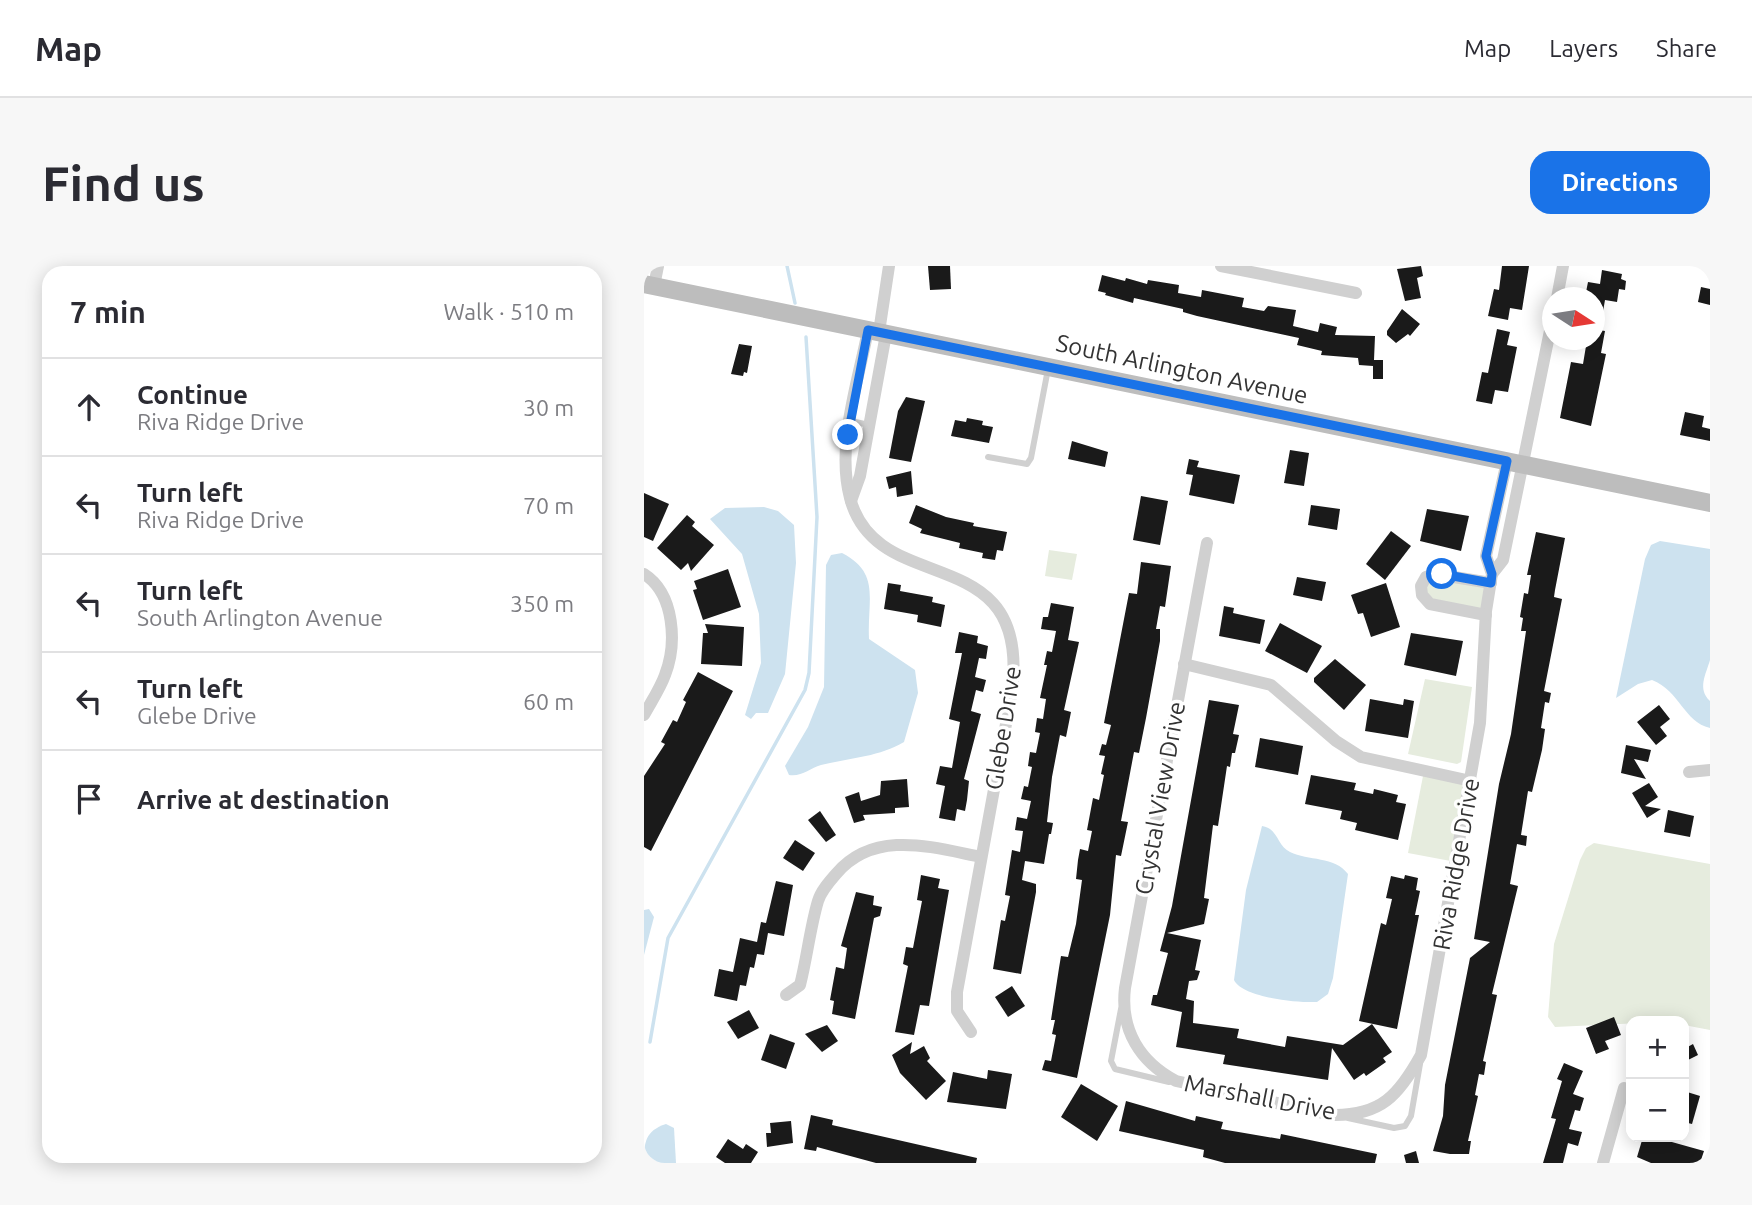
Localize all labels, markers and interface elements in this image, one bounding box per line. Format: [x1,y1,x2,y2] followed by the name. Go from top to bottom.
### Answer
[35,30,102,67] text: Map
[1464,35,1511,62] text: Map
[1549,35,1618,62] text: Layers
[1656,35,1717,62] text: Share
[1530,151,1710,214] button: Directions
[42,155,205,210] text: Find us
[1542,287,1605,350] north arrow
[70,295,146,329] text: 7 min
[443,299,574,324] text: Walk · 510 m
[1054,329,1310,409] street label: South Arlington Avenue
[137,380,248,409] text: Continue
[70,388,108,426] icon: ahead
[523,395,574,420] text: 30 m
[137,409,304,434] text: Riva Ridge Drive
[832,419,863,450] route end
[137,478,243,507] text: Turn left
[70,486,108,524] icon: left
[523,493,574,518] text: 70 m
[137,507,304,532] text: Riva Ridge Drive
[1426,558,1457,589] route start
[137,576,243,605] text: Turn left
[70,584,108,622] icon: left
[510,591,574,616] text: 350 m
[137,605,383,630] text: South Arlington Avenue
[980,664,1026,792] street label: Glebe Drive
[137,674,243,703] text: Turn left
[70,682,108,720] icon: left
[523,689,574,714] text: 60 m
[1130,699,1190,897] street label: Crystal View Drive
[137,703,257,728] text: Glebe Drive
[1428,776,1484,952] street label: Riva Ridge Drive
[70,780,108,818] icon: arrive
[137,785,390,814] text: Arrive at destination
[1626,1016,1689,1142] map controls
[1626,1016,1689,1079] button: +
[1182,1069,1338,1125] street label: Marshall Drive
[1626,1079,1689,1142] button: −

